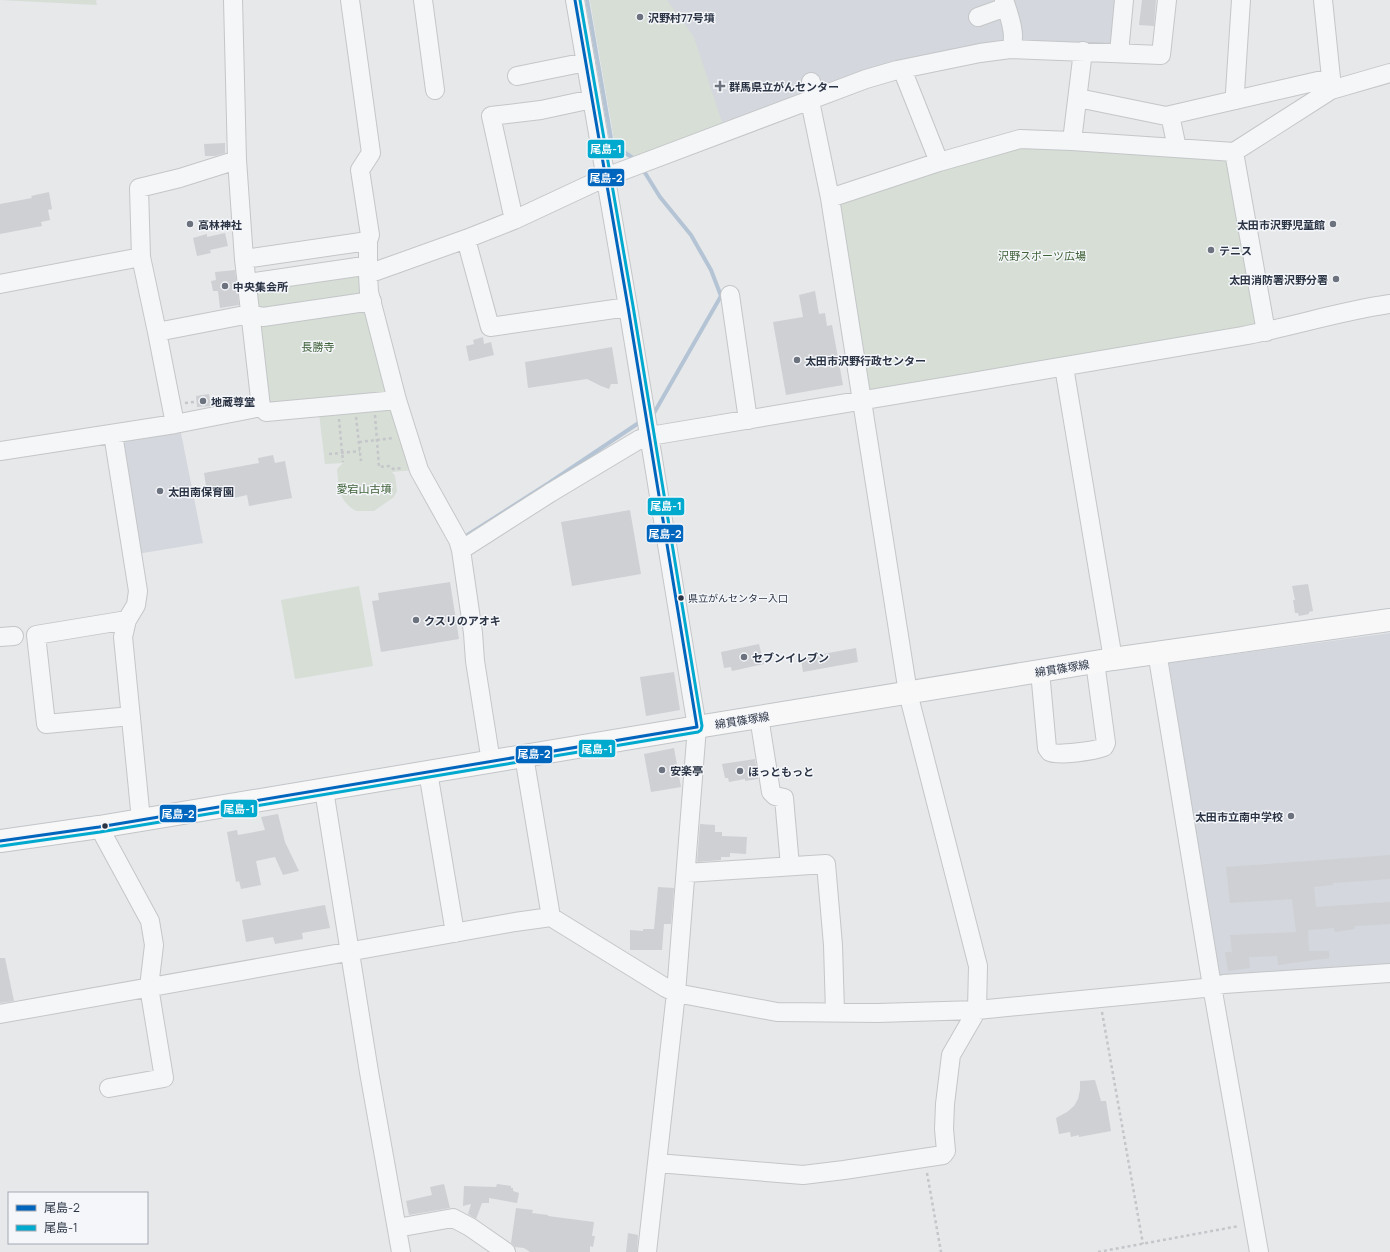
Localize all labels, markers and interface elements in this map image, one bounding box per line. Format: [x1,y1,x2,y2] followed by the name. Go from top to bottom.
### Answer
[648,10,715,25] place label: 沢野村77号墳
[635,12,645,22] marker: 沢野村77号墳
[729,79,839,94] place label: 群馬県立がんセンター
[714,80,726,92] marker: 群馬県立がんセンター
[587,139,625,159] line badge: 尾島-1
[590,141,622,156] text: 尾島-1
[587,168,625,187] line badge: 尾島-2
[589,170,623,185] text: 尾島-2
[198,217,242,232] place label: 高林神社
[1237,217,1325,232] place label: 太田市沢野児童館
[185,219,195,229] marker: 高林神社
[1328,219,1338,229] marker: 太田市沢野児童館
[1219,243,1252,258] place label: テニス
[1206,245,1216,255] marker: テニス
[998,248,1086,263] park label: 沢野スポーツ広場
[1229,272,1328,287] place label: 太田消防署沢野分署
[1331,274,1341,284] marker: 太田消防署沢野分署
[233,279,288,294] place label: 中央集会所
[220,281,230,291] marker: 中央集会所
[302,339,335,354] park label: 長勝寺
[805,353,926,368] place label: 太田市沢野行政センター
[792,355,802,365] marker: 太田市沢野行政センター
[211,394,255,409] place label: 地蔵尊堂
[198,396,208,406] marker: 地蔵尊堂
[337,481,392,496] park label: 愛宕山古墳
[168,484,234,499] place label: 太田南保育園
[155,486,165,496] marker: 太田南保育園
[647,497,685,516] line badge: 尾島-1
[650,498,682,513] text: 尾島-1
[646,524,684,543] line badge: 尾島-2
[648,526,682,541] text: 尾島-2
[688,591,788,605] place label: 県立がんセンター入口
[676,593,686,603] marker: 県立がんセンター入口
[424,613,501,628] place label: クスリのアオキ
[411,615,421,625] marker: クスリのアオキ
[752,650,829,665] place label: セブンイレブン
[739,652,749,662] marker: セブンイレブン
[1034,656,1090,680] street label: 綿貫篠塚線
[714,708,770,732] street label: 綿貫篠塚線
[578,739,616,758] line badge: 尾島-1
[581,741,613,756] text: 尾島-1
[515,745,553,764] line badge: 尾島-2
[517,746,551,761] text: 尾島-2
[670,763,703,778] place label: 安楽亭
[748,764,814,779] place label: ほっともっと
[657,765,667,775] marker: 安楽亭
[735,766,745,776] marker: ほっともっと
[220,799,258,818] line badge: 尾島-1
[223,801,255,816] text: 尾島-1
[159,804,197,823] line badge: 尾島-2
[161,806,195,821] text: 尾島-2
[1195,809,1283,824] place label: 太田市立南中学校
[1286,811,1296,821] marker: 太田市立南中学校
[100,821,110,831] unlabelled marker
[8,1192,148,1244] legend
[44,1199,80,1216] text: 尾島-2
[44,1219,78,1236] text: 尾島-1

